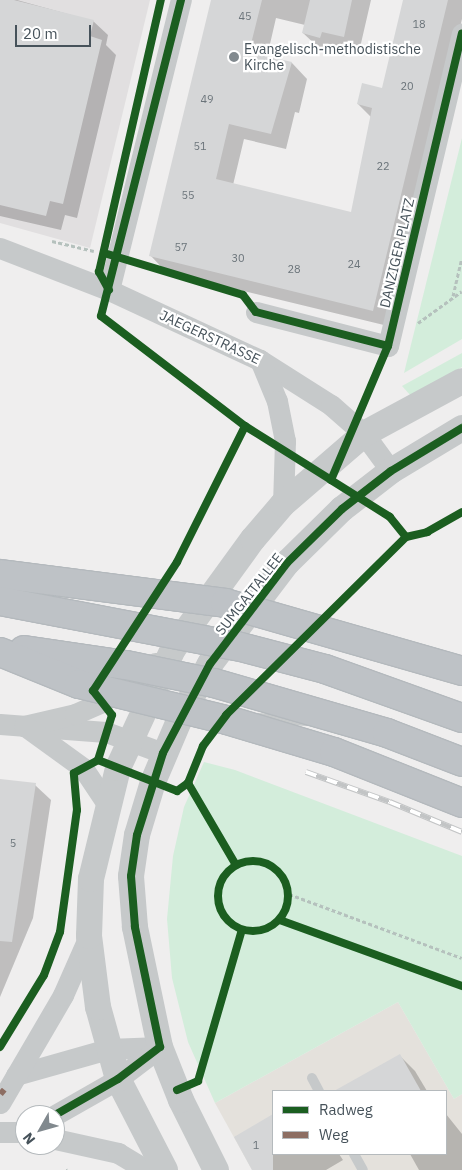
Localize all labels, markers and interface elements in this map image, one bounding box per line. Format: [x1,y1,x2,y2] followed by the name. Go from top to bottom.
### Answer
[238,9,252,23] house number: 45
[18,15,94,47] scale bar
[412,17,426,31] house number: 18
[23,24,58,43] text: 20 m
[244,41,421,74] place label: Evangelisch-methodistische Kirche
[228,51,240,63] marker: Evangelisch-methodistische Kirche
[400,79,414,93] house number: 20
[200,92,214,106] house number: 49
[193,139,207,153] house number: 51
[376,159,390,173] house number: 22
[181,188,195,202] house number: 55
[376,197,418,309] street label: DANZIGER PLATZ
[174,240,188,254] house number: 57
[231,251,245,265] house number: 30
[347,257,361,271] house number: 24
[287,262,301,276] house number: 28
[157,306,263,368] street label: JAEGERSTRASSE
[212,550,286,638] street label: SUMGAITALLEE
[10,836,16,850] house number: 5
[272,1090,447,1155] legend
[319,1100,373,1119] text: Radweg
[15,1105,65,1155] north arrow
[319,1125,348,1144] text: Weg
[19,1129,39,1148] text: N
[253,1138,259,1152] house number: 1

